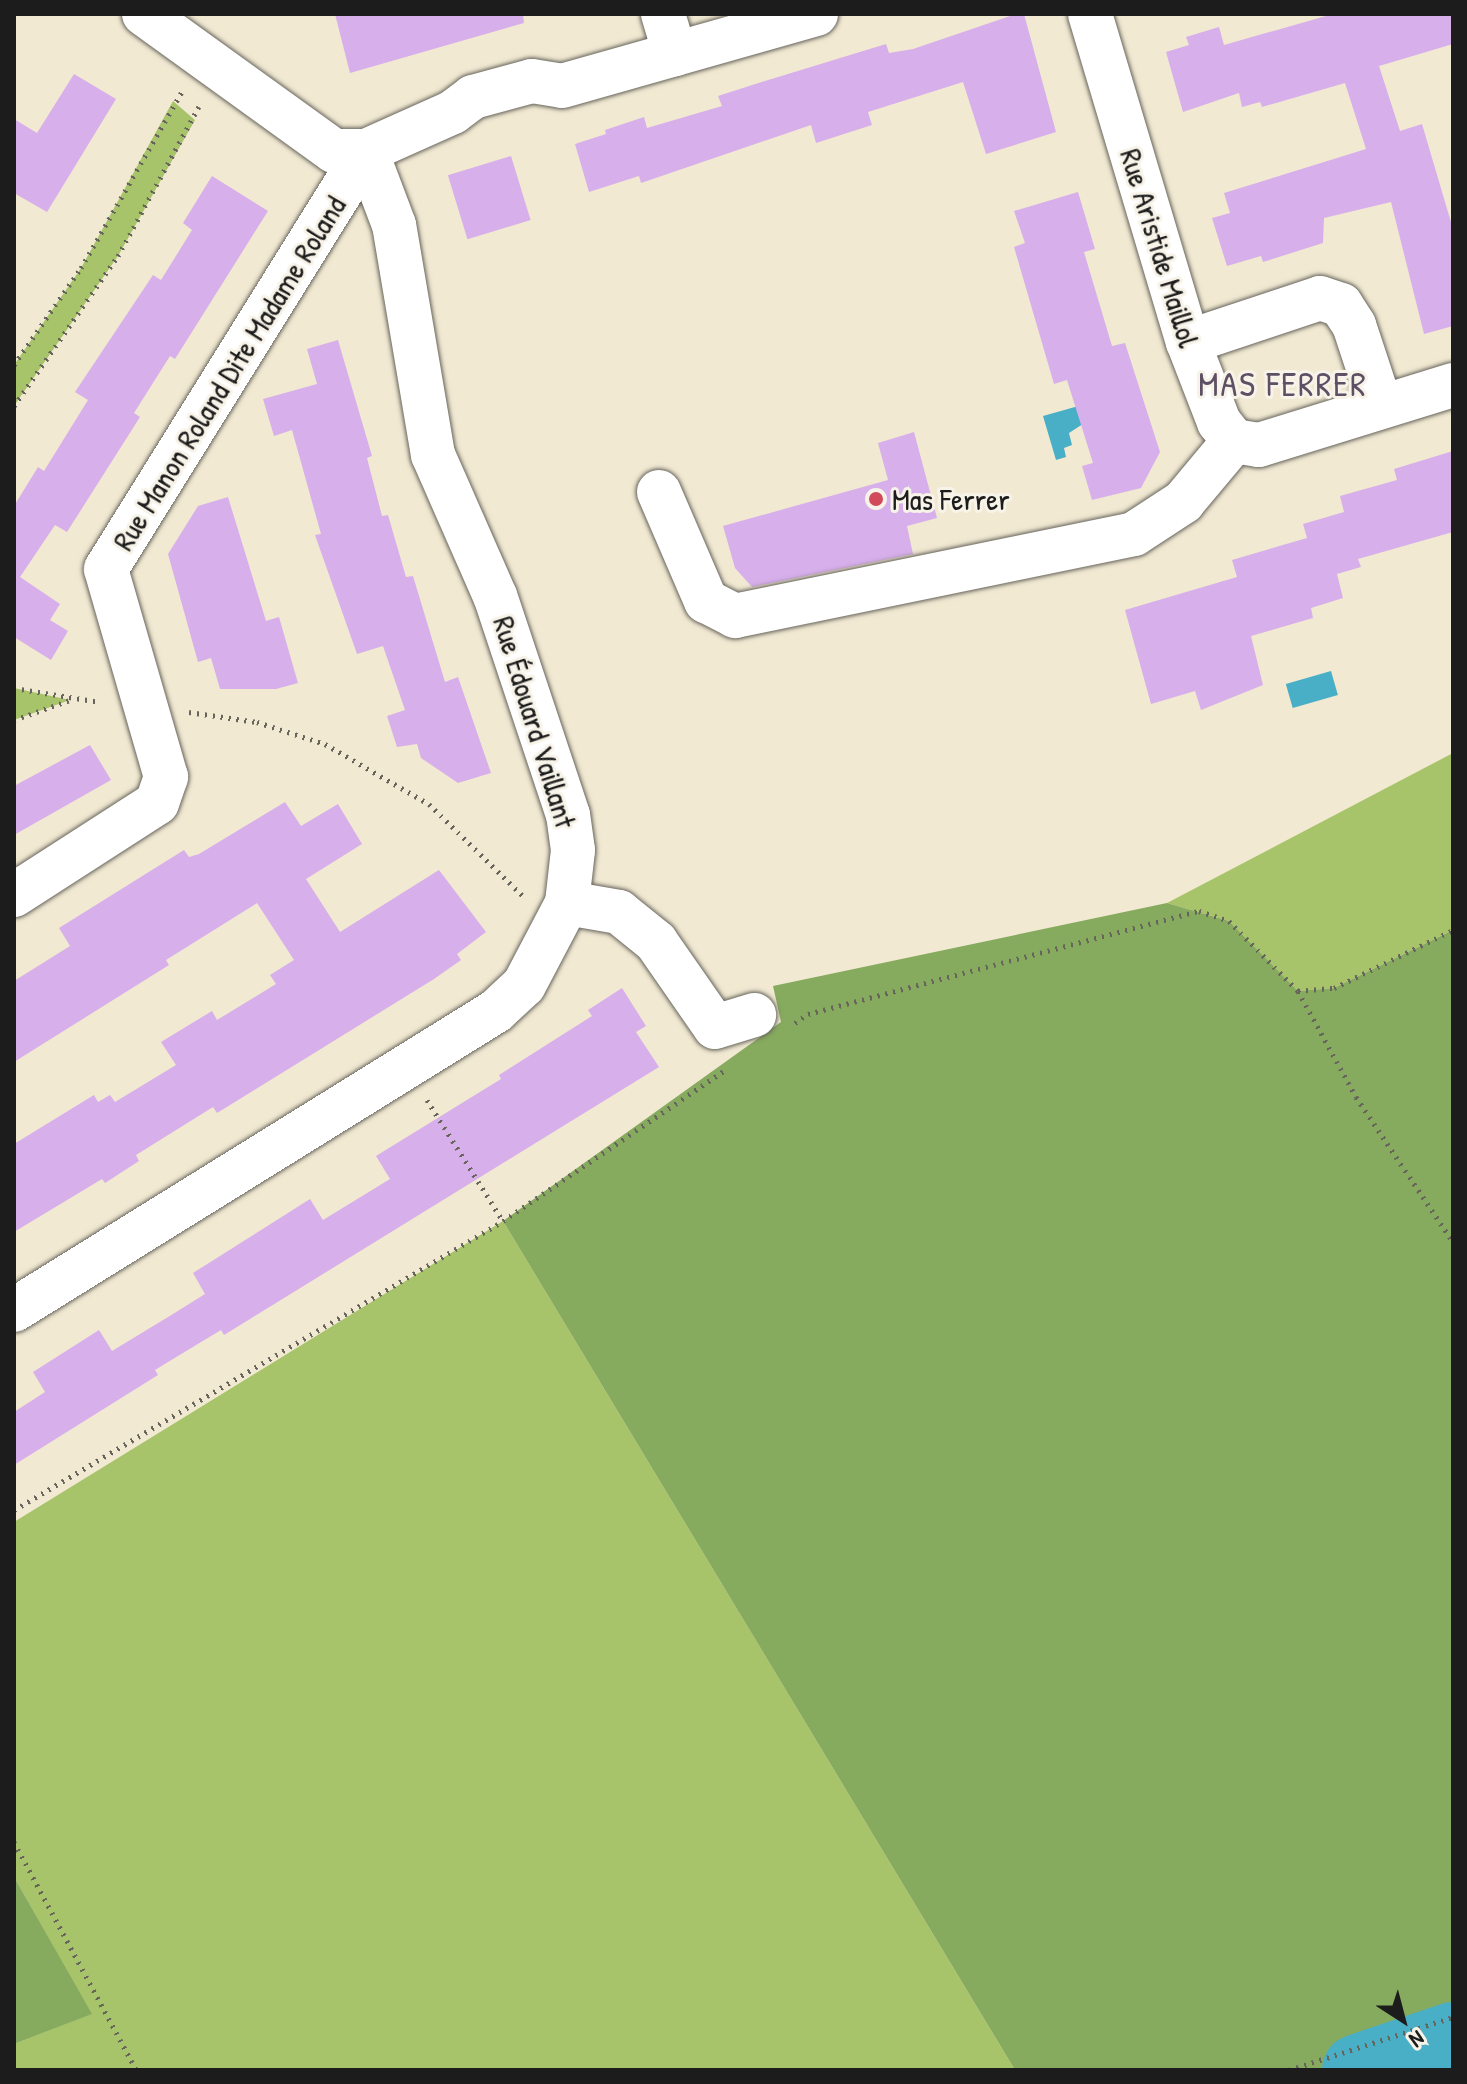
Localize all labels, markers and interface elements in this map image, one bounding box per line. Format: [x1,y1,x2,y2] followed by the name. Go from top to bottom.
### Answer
[1113,144,1207,352] street label: Rue Aristide Maillol
[105,189,353,557] street label: Rue Manon Roland Dite Madame Roland
[1198,365,1368,405] district label: MAS FERRER
[892,481,1010,517] place label: Mas Ferrer
[867,490,885,508] marker: Mas Ferrer
[486,612,584,832] street label: Rue Édouard Vaillant
[1363,1980,1443,2060] north arrow
[1404,2024,1431,2055] text: N

